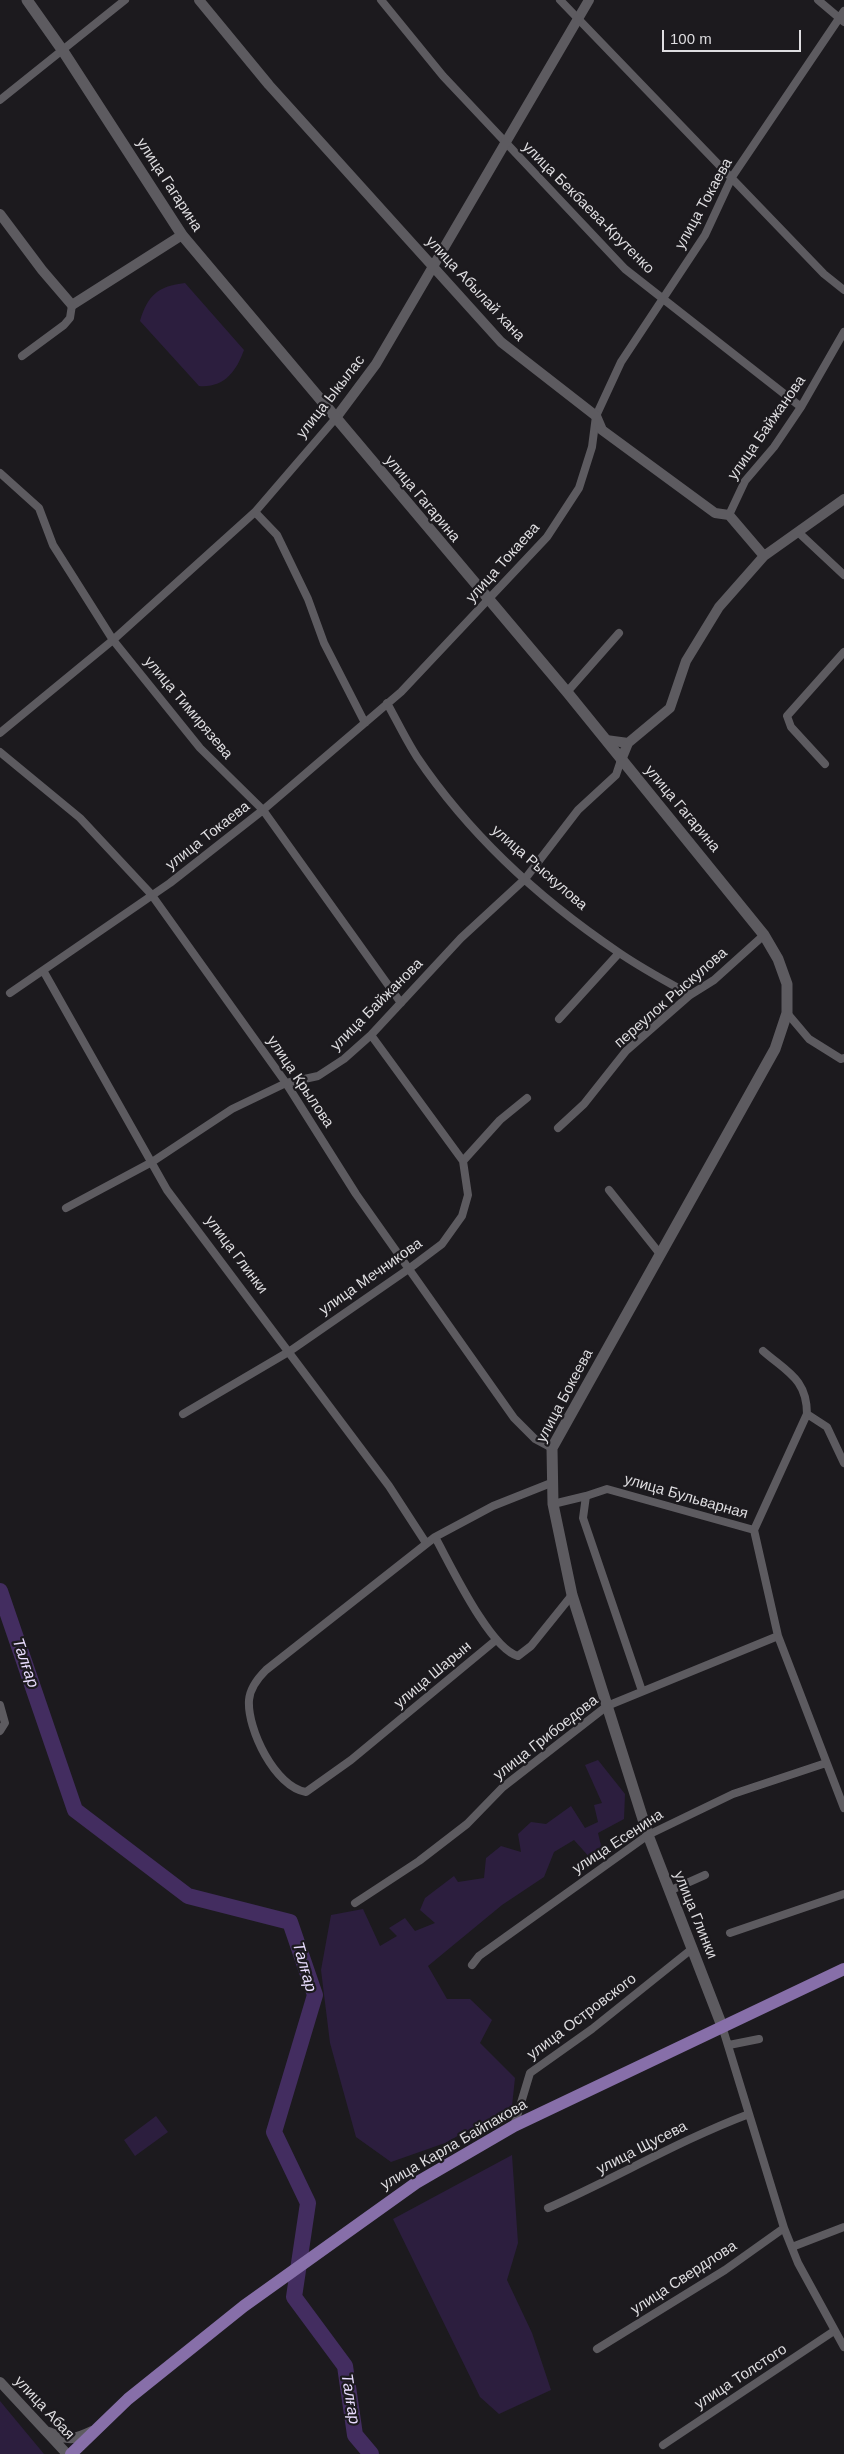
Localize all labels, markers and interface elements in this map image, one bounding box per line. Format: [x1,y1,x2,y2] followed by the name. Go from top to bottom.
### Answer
[664,20,803,52] scale bar
[670,30,712,47] text: 100 m
[132,135,206,235] street label: улица Гагарина
[518,138,658,278] street label: улица Бекбаева-Крутенко
[672,155,736,253] street label: улица Токаева
[422,233,528,345] street label: улица Абылай хана
[293,352,369,442] street label: улица Ыкылас
[724,372,810,484] street label: улица Байжанова
[380,452,464,546] street label: улица Гагарина
[462,519,544,607] street label: улица Токаева
[140,653,236,763] street label: улица Тимирязева
[640,762,724,856] street label: улица Гагарина
[162,798,254,874] street label: улица Токаева
[487,822,591,914] street label: улица Рыскулова
[611,944,731,1052] street label: переулок Рыскулова
[327,955,427,1055] street label: улица Байжанова
[263,1033,337,1131] street label: улица Крылова
[201,1212,271,1298] street label: улица Глинки
[316,1235,426,1319] street label: улица Мечникова
[533,1346,597,1446] street label: улица Бокеева
[622,1471,750,1523] street label: улица Бульварная
[8,1636,42,1690] water label: Талғар
[391,1638,475,1712] street label: улица Шарын
[490,1692,602,1784] street label: улица Грибоедова
[569,1806,667,1878] street label: улица Есенина
[669,1868,721,1962] street label: улица Глинки
[288,1940,320,1994] water label: Талғар
[524,1970,640,2064] street label: улица Островского
[378,2096,530,2194] street label: улица Карла Байпакова
[594,2117,690,2179] street label: улица Щусева
[628,2237,740,2319] street label: улица Свердлова
[692,2341,790,2413] street label: улица Толстого
[337,2372,363,2426] water label: Талғар
[10,2373,78,2443] street label: улица Абая

